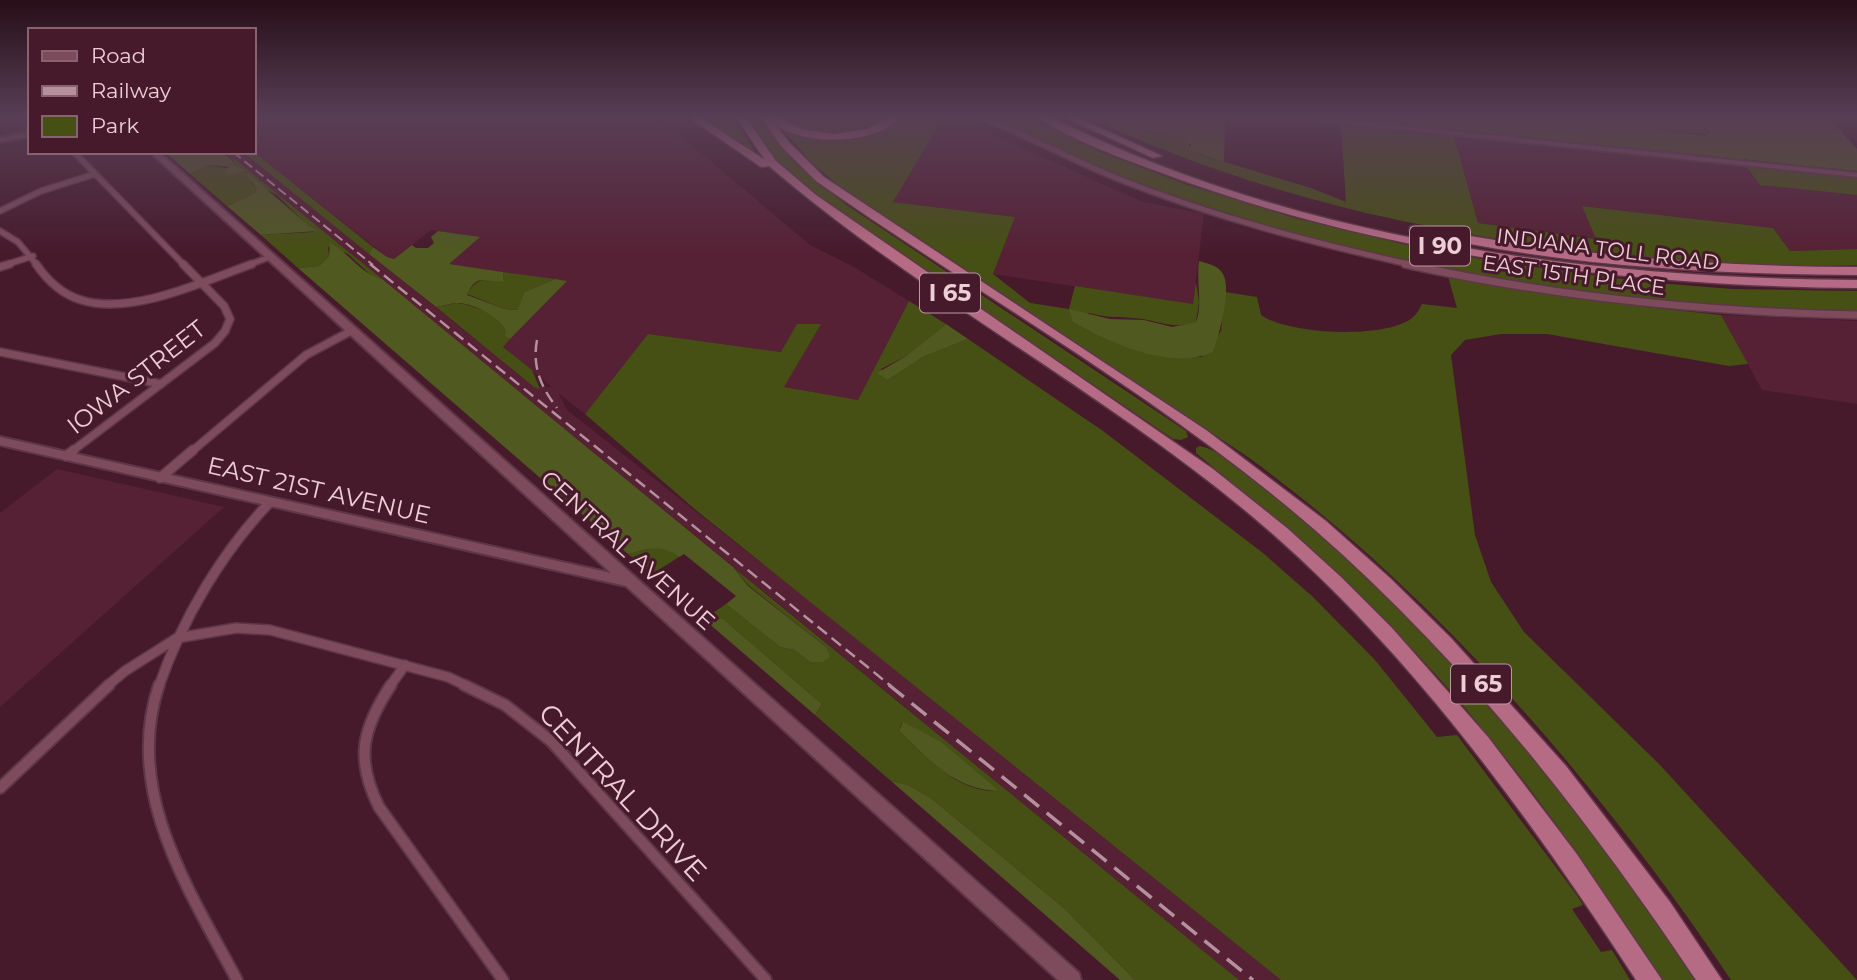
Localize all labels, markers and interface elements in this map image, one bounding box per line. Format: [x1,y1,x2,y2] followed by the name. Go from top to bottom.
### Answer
[28,28,256,154] legend
[91,43,146,68] text: Road
[91,78,172,103] text: Railway
[91,113,139,138] text: Park
[1495,223,1721,275] street label: INDIANA TOLL ROAD
[1410,227,1470,266] road number: I 90
[1481,250,1667,300] street label: EAST 15TH PLACE
[920,274,980,312] road number: I 65
[61,314,211,440] street label: IOWA STREET
[205,450,433,530] street label: EAST 21ST AVENUE
[535,464,721,636] street label: CENTRAL AVENUE
[1451,664,1511,704] road number: I 65
[532,696,714,888] street label: CENTRAL DRIVE

